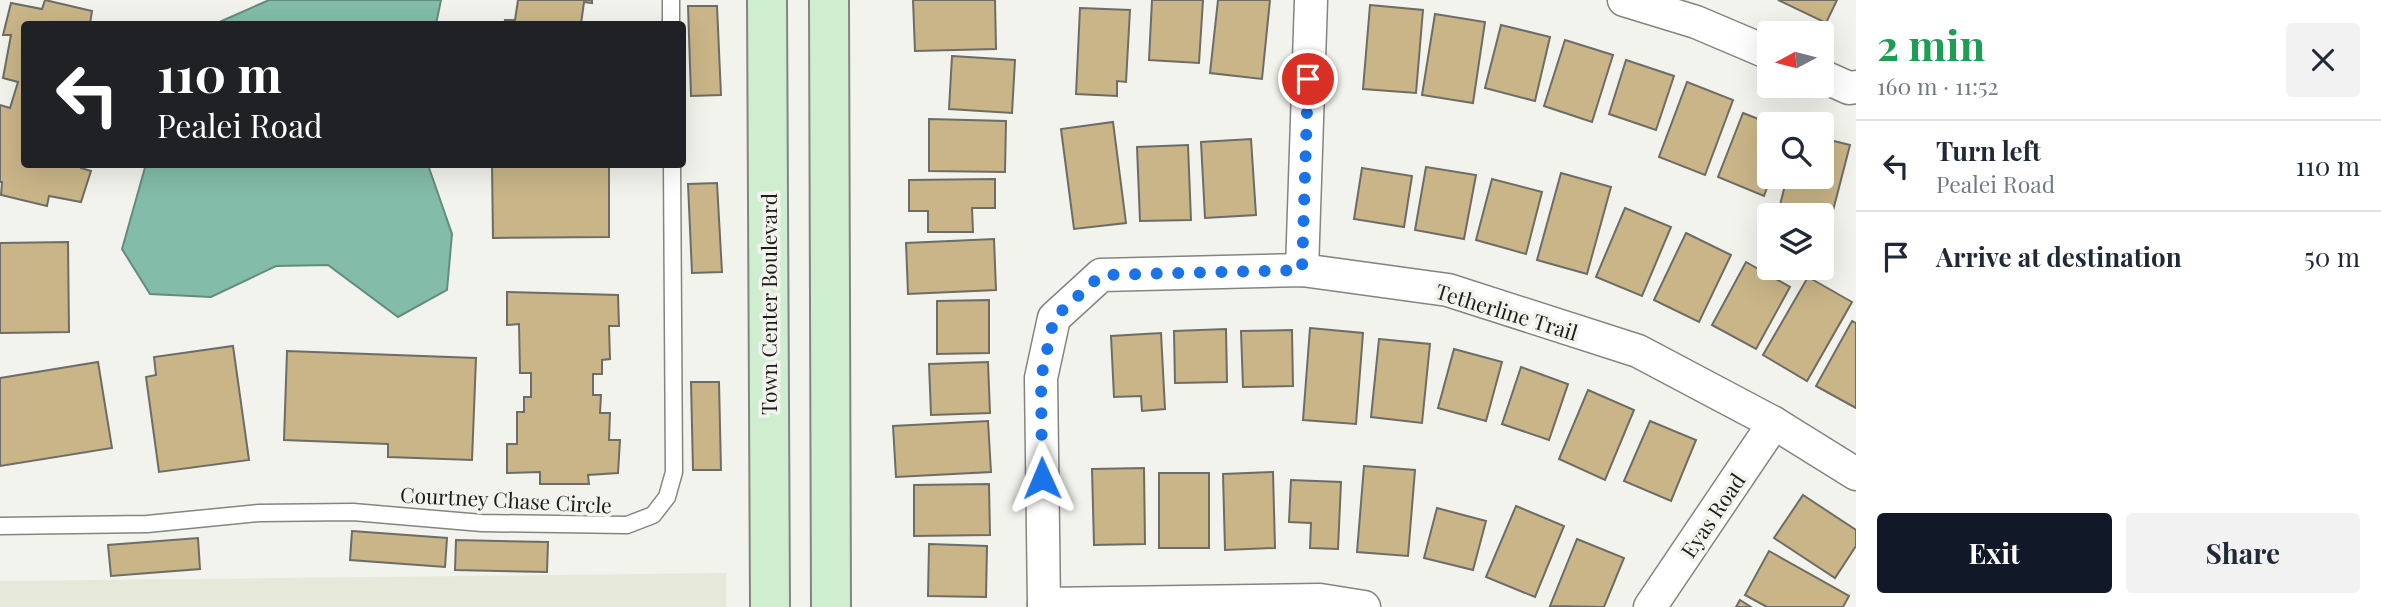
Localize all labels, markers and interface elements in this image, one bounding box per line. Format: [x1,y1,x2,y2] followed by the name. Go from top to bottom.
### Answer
[1877,16,1985,72] text: 2 min
[1757,21,1834,98] north arrow
[1757,21,1834,280] map controls
[2286,23,2360,97] button: close
[157,40,282,105] text: 110 m
[42,49,133,140] icon: left
[1278,49,1338,109] pin
[1289,60,1327,98] icon: arrive
[1877,70,1999,101] text: 160 m · 11:52
[157,103,323,146] text: Pealei Road
[1757,112,1834,189] button: search
[1936,133,2041,168] text: Turn left
[1877,147,1915,185] icon: left
[2296,148,2360,183] text: 110 m
[1936,168,2055,199] text: Pealei Road
[754,193,782,415] street label: Town Center Boulevard
[1757,203,1834,280] button: layers
[1877,238,1915,276] icon: arrive
[1936,239,2182,274] text: Arrive at destination
[2304,239,2360,274] text: 50 m
[1433,276,1581,346] street label: Tetherline Trail
[1005,441,1079,515] position arrow
[1674,467,1750,563] street label: Eyas Road
[400,479,612,519] street label: Courtney Chase Circle
[1877,513,2112,593] button: Exit
[2126,513,2360,593] button: Share

